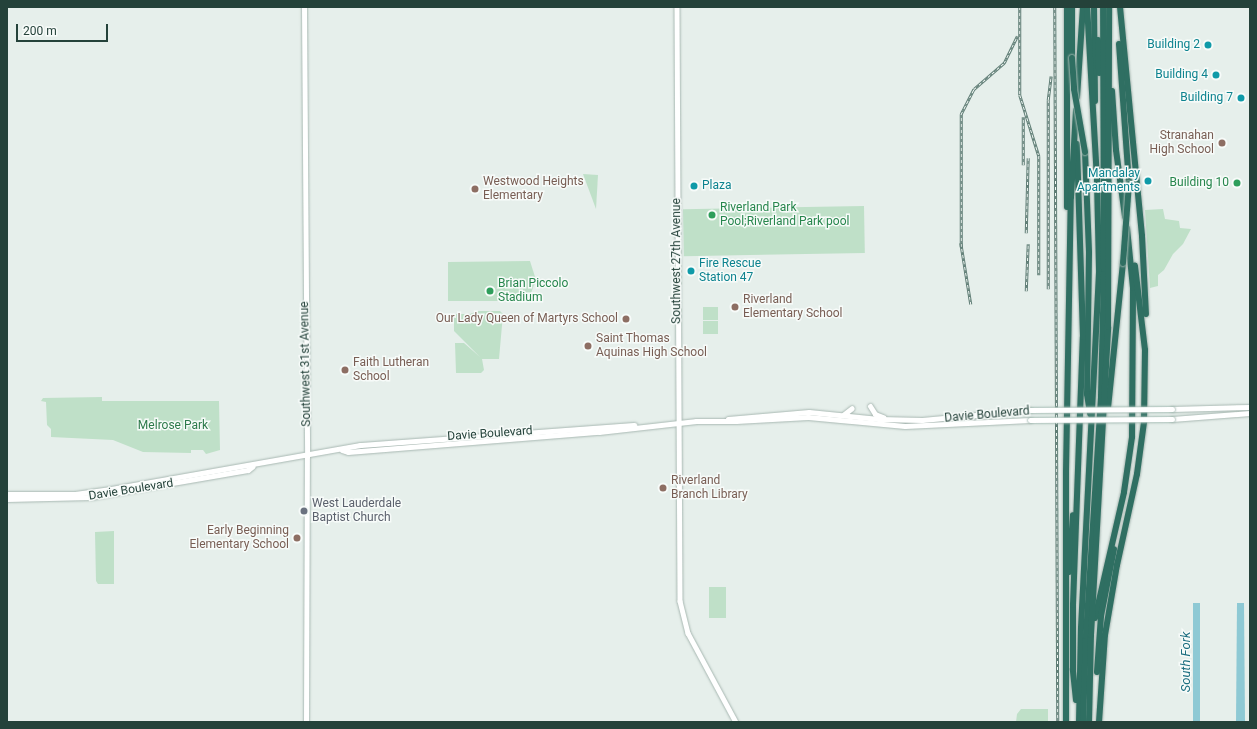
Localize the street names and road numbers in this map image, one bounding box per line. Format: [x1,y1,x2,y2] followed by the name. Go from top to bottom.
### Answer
[670,198,684,324] street label: Southwest 27th Avenue
[298,301,314,427] street label: Southwest 31st Avenue
[944,404,1030,426] street label: Davie Boulevard
[447,424,533,444] street label: Davie Boulevard
[88,476,174,504] street label: Davie Boulevard

